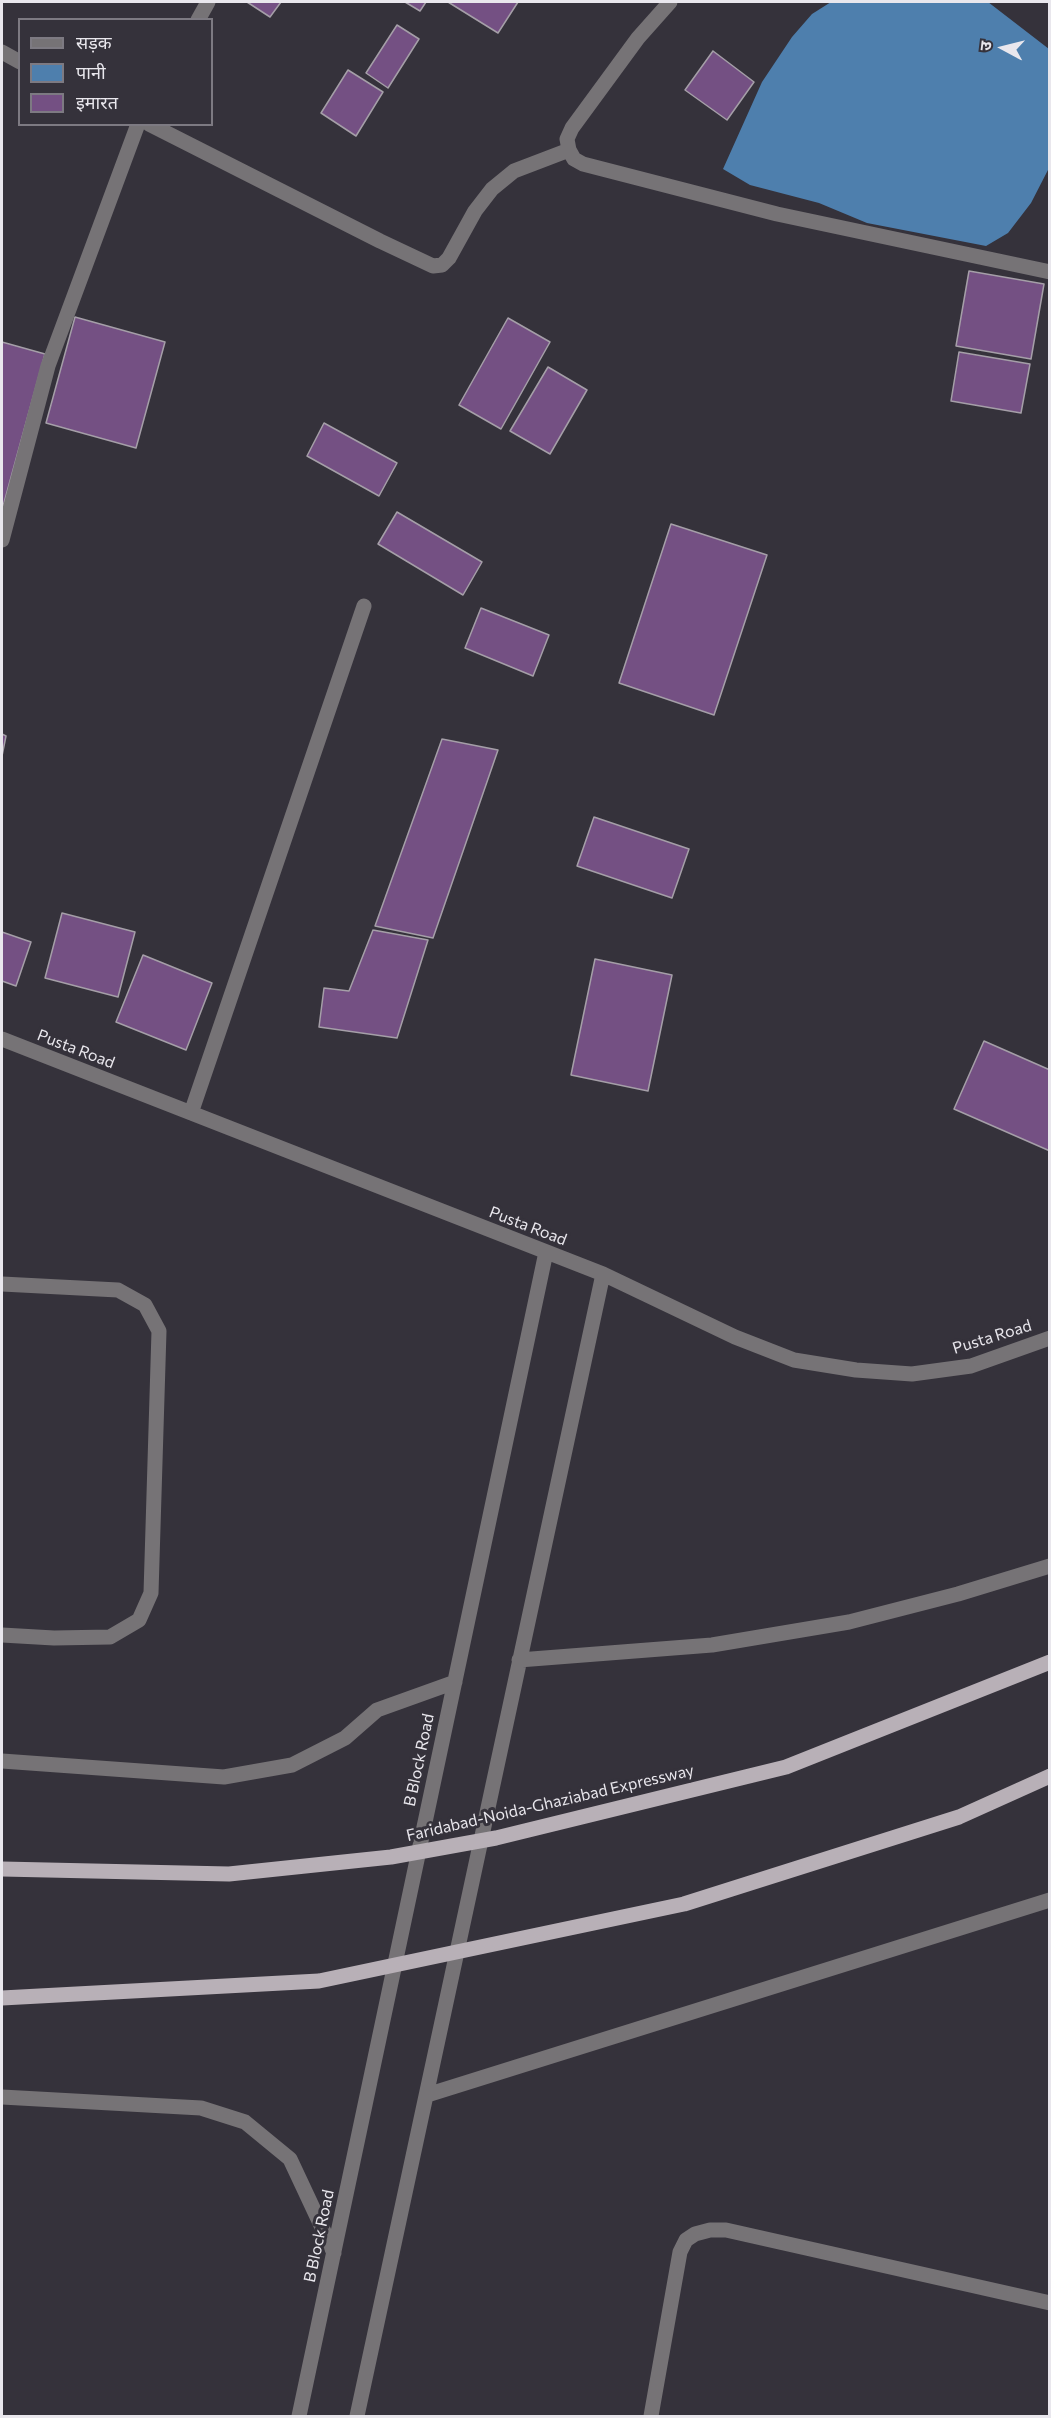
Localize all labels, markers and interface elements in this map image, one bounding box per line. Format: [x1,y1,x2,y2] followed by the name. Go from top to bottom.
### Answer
[18,18,213,126] legend
[973,18,1033,78] north arrow
[76,31,112,53] text: सड़क
[975,40,995,52] text: उ
[76,61,106,83] text: पानी
[76,91,118,113] text: इमारत
[34,1025,118,1073] street label: Pusta Road
[486,1202,570,1250] street label: Pusta Road
[950,1316,1034,1358] street label: Pusta Road
[400,1712,438,1808] street label: B Block Road
[404,1761,696,1845] street label: Faridabad-Noida-Ghaziabad Expressway
[300,2188,338,2284] street label: B Block Road

